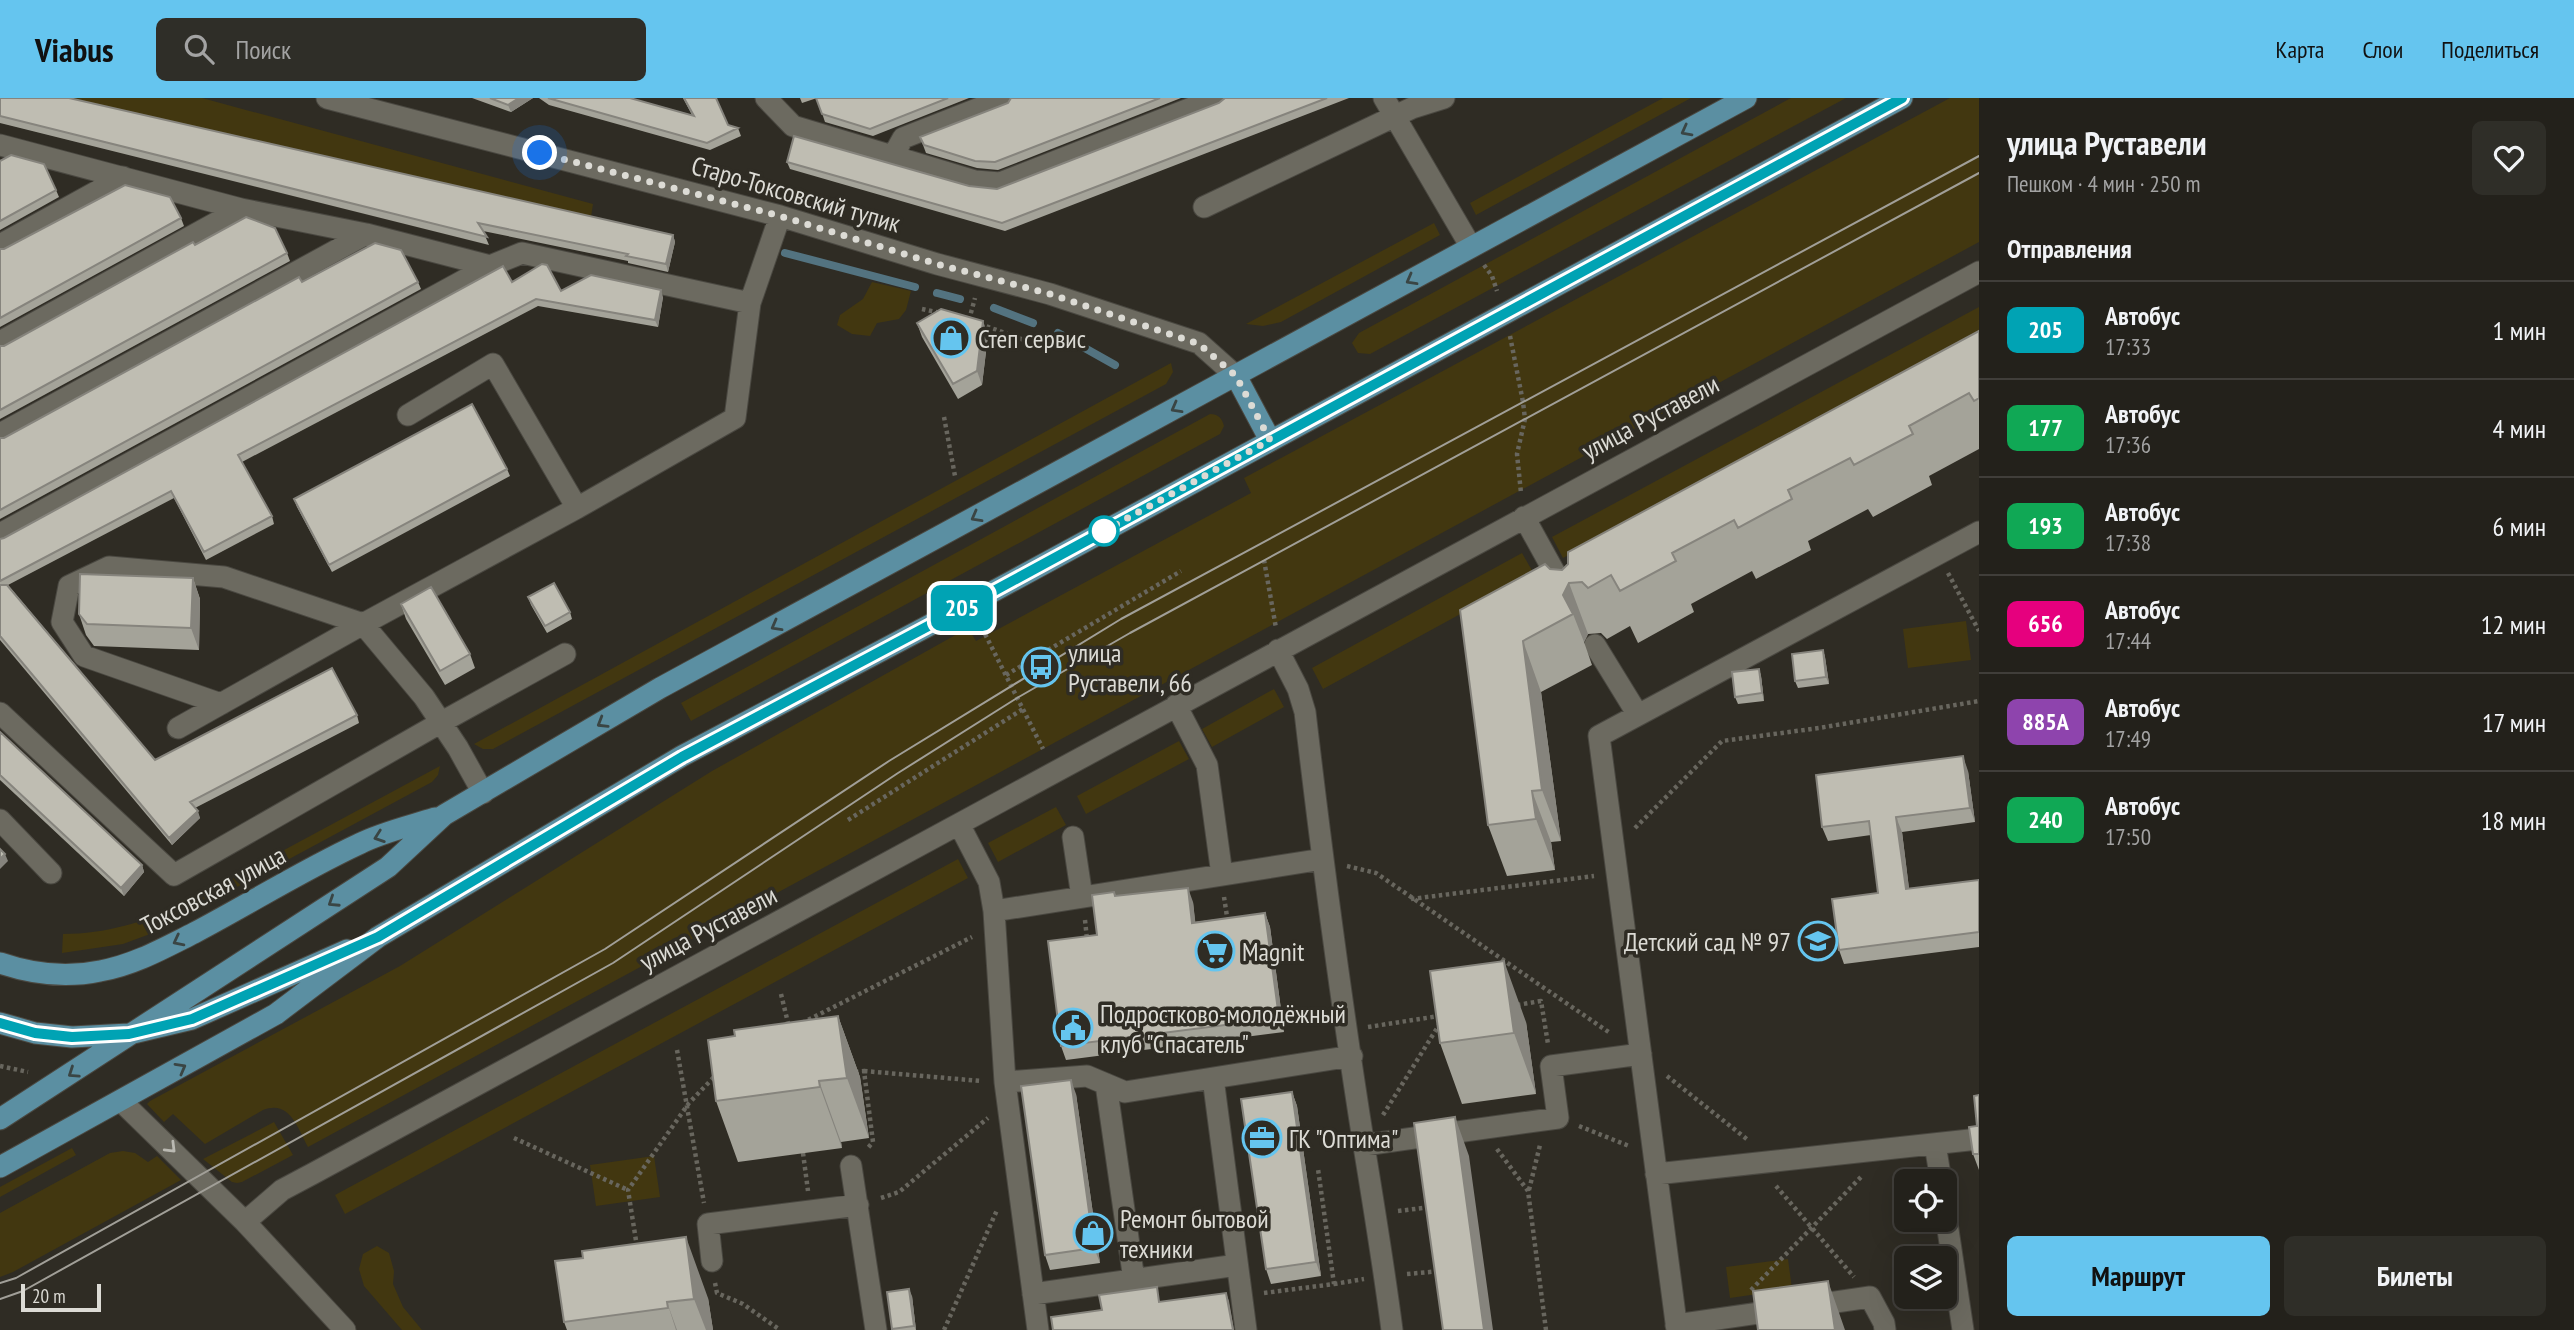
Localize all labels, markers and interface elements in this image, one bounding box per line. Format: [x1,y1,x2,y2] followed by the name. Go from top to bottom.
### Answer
[156,18,646,81] search box
[35,28,114,71] text: Viabus
[180,30,218,68] icon: search
[236,33,291,66] text: Поиск
[2276,34,2324,65] text: Карта
[2362,34,2403,65] text: Слои
[2441,34,2539,65] text: Поделиться
[2007,121,2207,164] text: улица Руставели
[2472,121,2546,195] button: heart
[1681,122,1693,136] one-way arrow
[522,135,557,170] your location
[688,148,904,240] street label: Старо-Токсовский тупик
[2007,169,2200,198] text: Пешком · 4 мин · 250 m
[2007,232,2132,265] text: Отправления
[1405,272,1418,285] one-way arrow
[2105,299,2180,332] text: Автобус
[2028,314,2063,345] text: 205
[2493,314,2546,347] text: 1 мин
[930,317,972,359] shop icon: Степ сервис
[978,322,1086,355] place label: Степ сервис
[2105,332,2151,361] text: 17:33
[1576,367,1724,467] street label: улица Руставели
[2105,397,2180,430] text: Автобус
[1171,400,1183,414] one-way arrow
[2028,412,2063,443] text: 177
[2493,412,2546,445] text: 4 мин
[2105,430,2151,459] text: 17:36
[2105,495,2180,528] text: Автобус
[971,509,983,522] one-way arrow
[2028,510,2063,541] text: 193
[2493,510,2546,543] text: 6 мин
[1089,516,1119,546] unlabelled marker
[2105,528,2151,557] text: 17:38
[922,585,1002,631] line badge: 205
[945,592,979,623] text: 205
[2105,593,2180,626] text: Автобус
[2028,608,2063,639] text: 656
[2481,608,2546,641] text: 12 мин
[771,618,783,631] one-way arrow
[2105,626,2151,655] text: 17:44
[1068,636,1192,699] place label: улица Руставели, 66
[1020,646,1062,688] bus stop icon: улица Руставели, 66
[2105,691,2180,724] text: Автобус
[2022,706,2069,737] text: 885А
[2482,706,2546,739] text: 17 мин
[596,715,609,728] one-way arrow
[2105,724,2151,753] text: 17:49
[2105,789,2180,822] text: Автобус
[2028,804,2063,835] text: 240
[2481,804,2546,837] text: 18 мин
[2105,822,2151,851] text: 17:50
[374,828,386,843] one-way arrow
[135,838,291,942] street label: Токсовская улица
[634,878,782,978] street label: улица Руставели
[328,894,341,906] one-way arrow
[1797,920,1839,962] school or university icon: Детский сад № 97
[1624,925,1791,958] place label: Детский сад № 97
[1194,930,1236,972] supermarket icon: Magnit
[172,933,185,947] one-way arrow
[1242,935,1304,968] place label: Magnit
[1100,997,1346,1060] place label: Подростково-молодёжный клуб "Спасатель"
[1052,1007,1094,1049] public building icon: Подростково-молодёжный клуб "Спасатель"
[174,1063,186,1076] one-way arrow
[68,1065,81,1077] one-way arrow
[1241,1117,1283,1159] office icon: ГК "Оптима"
[1289,1122,1398,1155] place label: ГК "Оптима"
[162,1140,175,1153] one-way arrow
[1894,1169,1957,1309] map controls
[1894,1169,1957,1232] button: locate
[1120,1202,1269,1265] place label: Ремонт бытовой техники
[1072,1212,1114,1254] shop icon: Ремонт бытовой техники
[2007,1236,2270,1316] button: Маршрут
[2284,1236,2546,1316] button: Билеты
[1894,1246,1957,1309] button: layers
[21,1281,102,1313] scale bar
[32,1284,66,1308] text: 20 m

